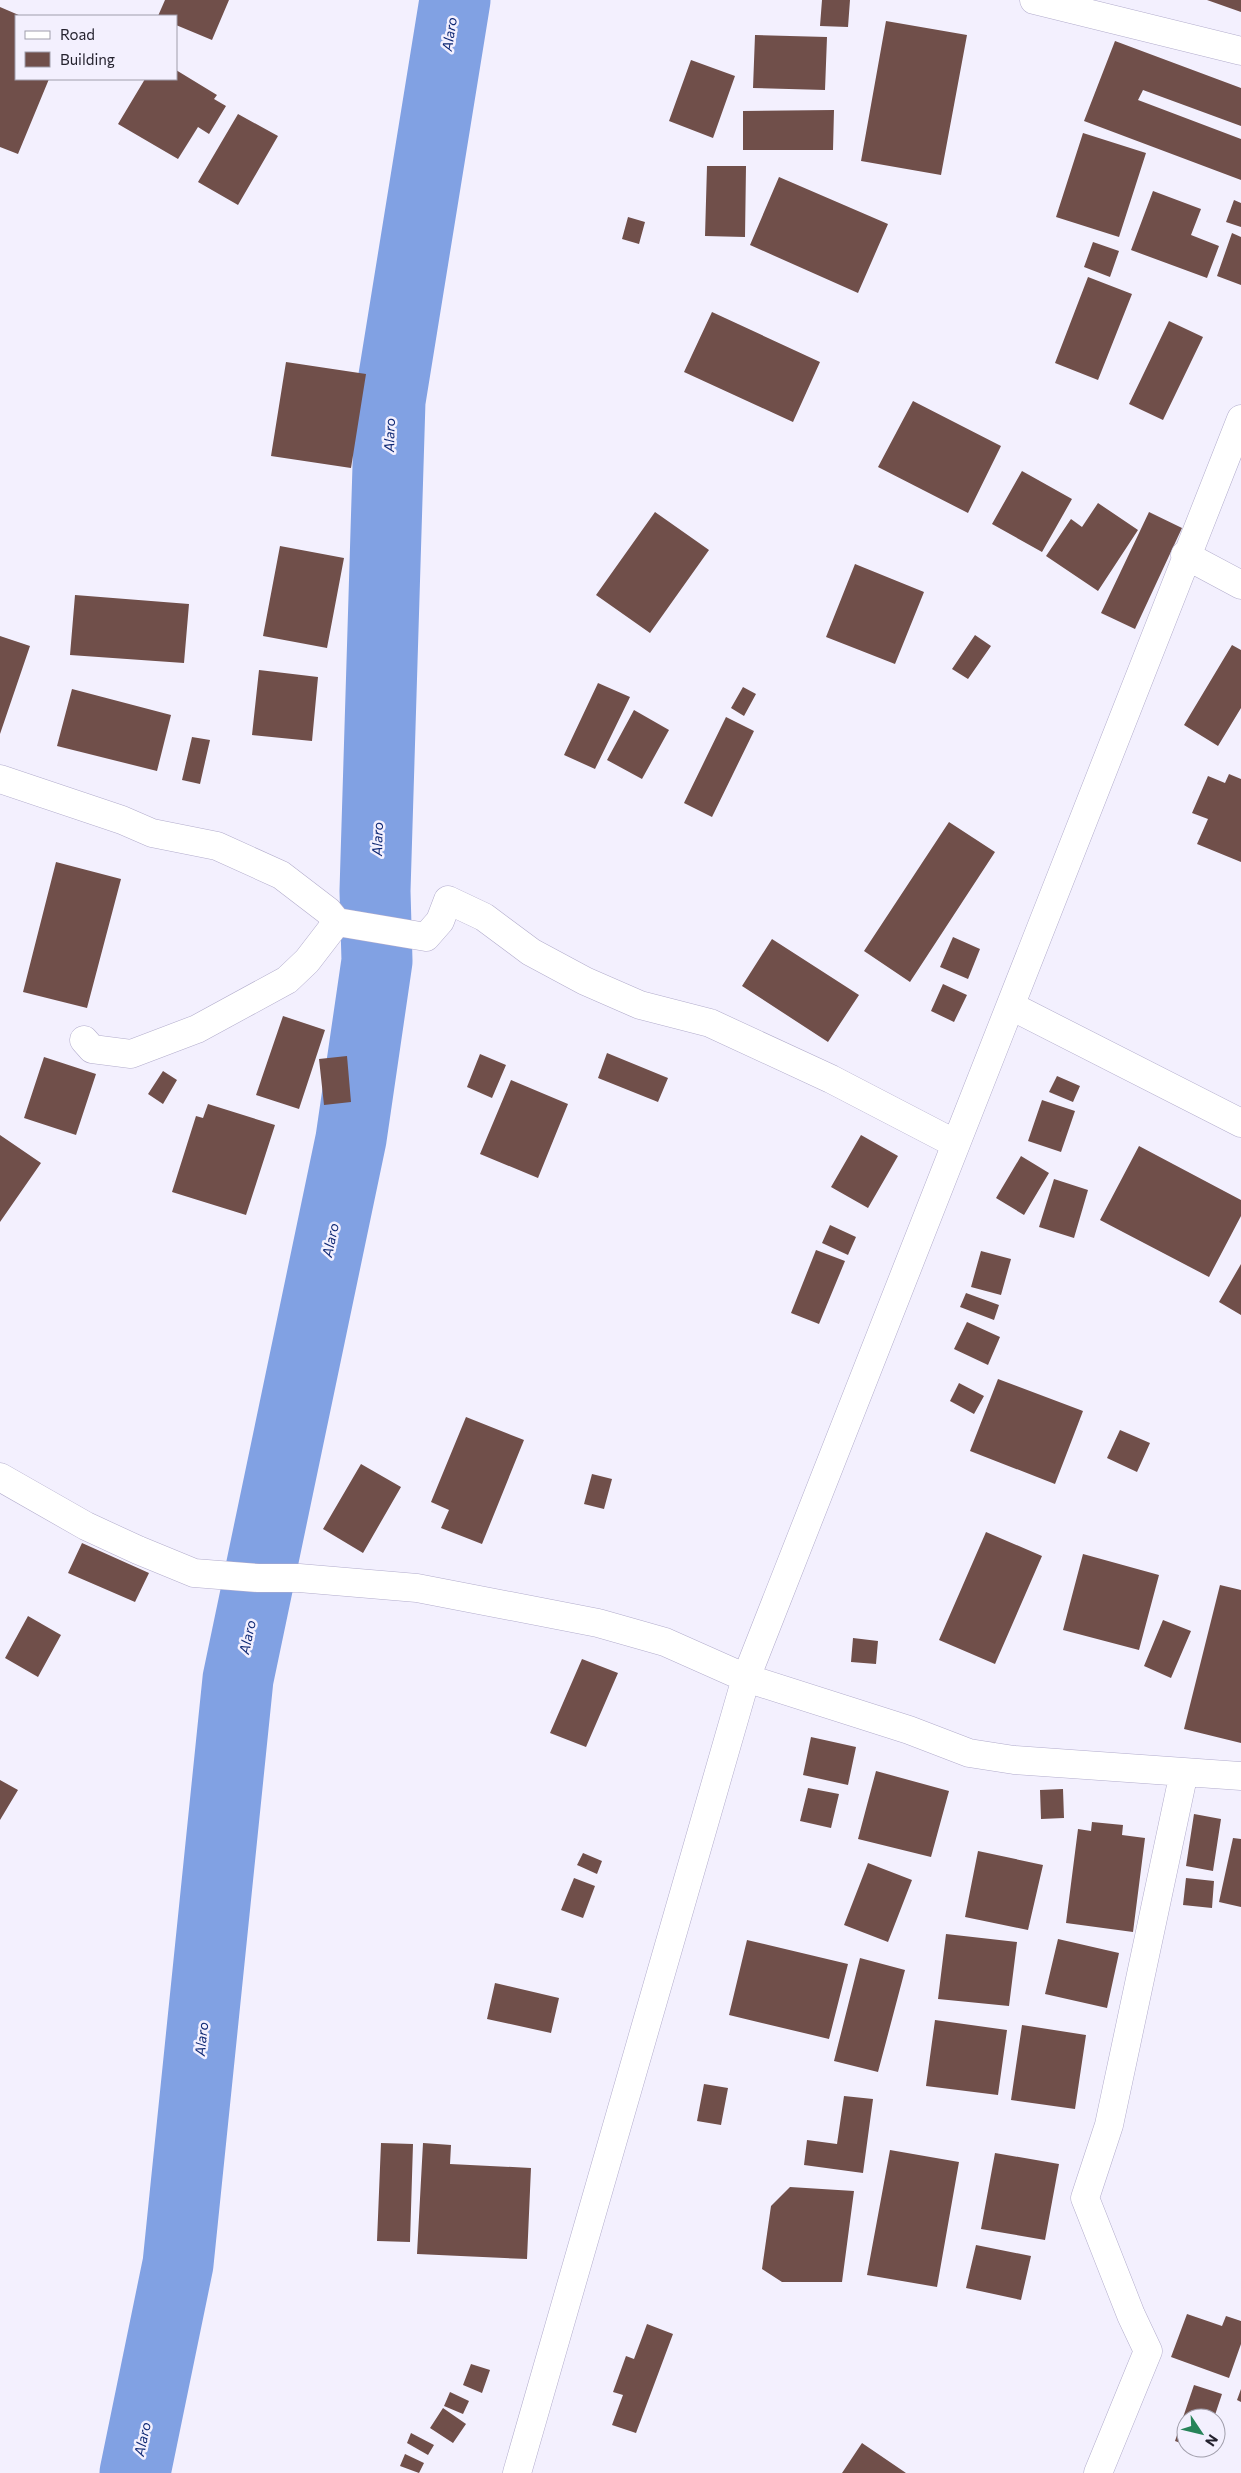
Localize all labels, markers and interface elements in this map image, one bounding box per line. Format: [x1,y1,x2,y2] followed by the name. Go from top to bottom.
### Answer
[15,15,178,80] legend
[438,16,460,53] water label: Alaro
[60,25,95,43] text: Road
[60,50,115,68] text: Building
[380,418,398,453] water label: Alaro
[368,822,386,857] water label: Alaro
[318,1221,342,1260] water label: Alaro
[235,1618,259,1657] water label: Alaro
[191,2021,211,2058] water label: Alaro
[1176,2408,1226,2458] north arrow
[130,2420,154,2459] water label: Alaro
[1202,2432,1222,2450] text: N

